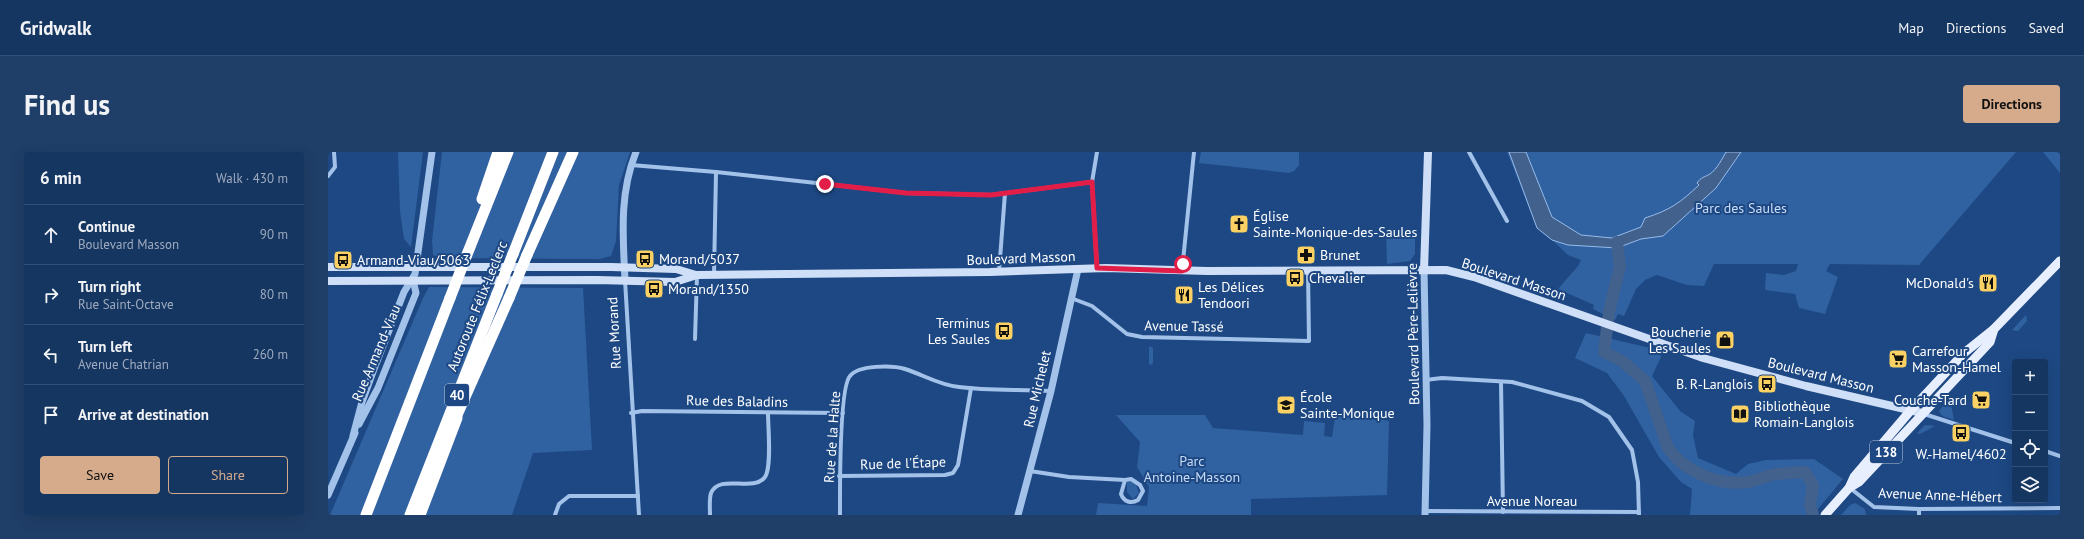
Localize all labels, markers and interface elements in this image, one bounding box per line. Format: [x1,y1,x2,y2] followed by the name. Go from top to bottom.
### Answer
[20,16,92,40] text: Gridwalk
[1898,19,1924,37] text: Map
[1946,19,2006,37] text: Directions
[2028,19,2064,37] text: Saved
[1963,85,2060,123] button: Directions
[24,86,110,123] text: Find us
[40,167,81,189] text: 6 min
[216,170,288,187] text: Walk · 430 m
[816,175,834,193] route end
[1695,199,1787,217] park label: Parc des Saules
[1253,207,1417,241] place label: Église Sainte-Monique-des-Saules
[1228,213,1250,235] church icon: Église Sainte-Monique-des-Saules
[78,217,135,236] text: Continue
[40,224,62,246] icon: ahead
[260,226,288,243] text: 90 m
[78,236,179,253] text: Boulevard Masson
[443,238,511,374] street label: Autoroute Félix-Leclerc
[1295,244,1317,266] pharmacy icon: Brunet
[1320,246,1360,264] place label: Brunet
[966,247,1076,269] street label: Boulevard Masson
[634,248,656,270] bus stop icon: Morand/5037
[332,249,354,271] bus stop icon: Armand-Viau/5063
[659,250,740,268] place label: Morand/5037
[357,251,470,269] place label: Armand-Viau/5063
[1459,254,1569,304] street label: Boulevard Masson
[1174,255,1192,273] route start
[1403,263,1423,405] street label: Boulevard Père-Lelièvre
[1284,267,1306,289] bus stop icon: Chevalier
[1309,269,1365,287] place label: Chevalier
[1977,272,1999,294] restaurant icon: McDonald's
[1906,274,1974,292] place label: McDonald's
[78,277,141,296] text: Turn right
[643,278,665,300] bus stop icon: Morand/1350
[1198,278,1264,312] place label: Les Délices Tendoori
[668,280,749,298] place label: Morand/1350
[40,284,62,306] icon: right
[1173,284,1195,306] restaurant icon: Les Délices Tendoori
[260,286,288,303] text: 80 m
[78,296,174,313] text: Rue Saint-Octave
[603,297,625,369] street label: Rue Morand
[348,302,404,404] street label: Rue Armand-Viau
[928,314,990,348] place label: Terminus Les Saules
[1144,316,1224,336] street label: Avenue Tassé
[993,320,1015,342] bus stop icon: Terminus Les Saules
[1649,323,1711,357] place label: Boucherie Les Saules
[1714,329,1736,351] shop icon: Boucherie Les Saules
[78,337,132,356] text: Turn left
[1912,342,2001,376] place label: Carrefour Masson-Hamel
[40,344,62,366] icon: left
[253,346,288,363] text: 260 m
[1887,348,1909,370] supermarket icon: Carrefour Masson-Hamel
[1019,349,1055,429] street label: Rue Michelet
[1766,353,1876,397] street label: Boulevard Masson
[78,356,169,373] text: Avenue Chatrian
[2012,359,2048,503] map controls
[2012,359,2048,395] button: +
[1756,373,1778,395] bus stop icon: B. R-Langlois
[1676,375,1753,393] place label: B. R-Langlois
[445,384,469,406] road number: 40
[1300,388,1395,422] place label: École Sainte-Monique
[1970,389,1992,411] supermarket icon: Couche-Tard
[686,391,788,411] street label: Rue des Baladins
[820,391,844,483] street label: Rue de la Halte
[1894,391,1967,409] place label: Couche-Tard
[1275,394,1297,416] school or university icon: École Sainte-Monique
[2012,395,2048,431] button: −
[1754,397,1854,431] place label: Bibliothèque Romain-Langlois
[1729,403,1751,425] library icon: Bibliothèque Romain-Langlois
[40,404,62,426] icon: arrive
[78,405,209,424] text: Arrive at destination
[1950,422,1972,444] bus stop icon: W.-Hamel/4602
[2012,431,2048,467] button: locate
[1870,441,1902,463] road number: 138
[1915,445,2007,463] place label: W.-Hamel/4602
[1144,452,1240,486] park label: Parc Antoine-Masson
[860,453,946,473] street label: Rue de l'Étape
[40,456,160,494] button: Save
[168,456,288,494] button: Share
[2012,467,2048,503] button: layers
[1878,484,2002,506] street label: Avenue Anne-Hébert
[1487,492,1577,510] street label: Avenue Noreau

